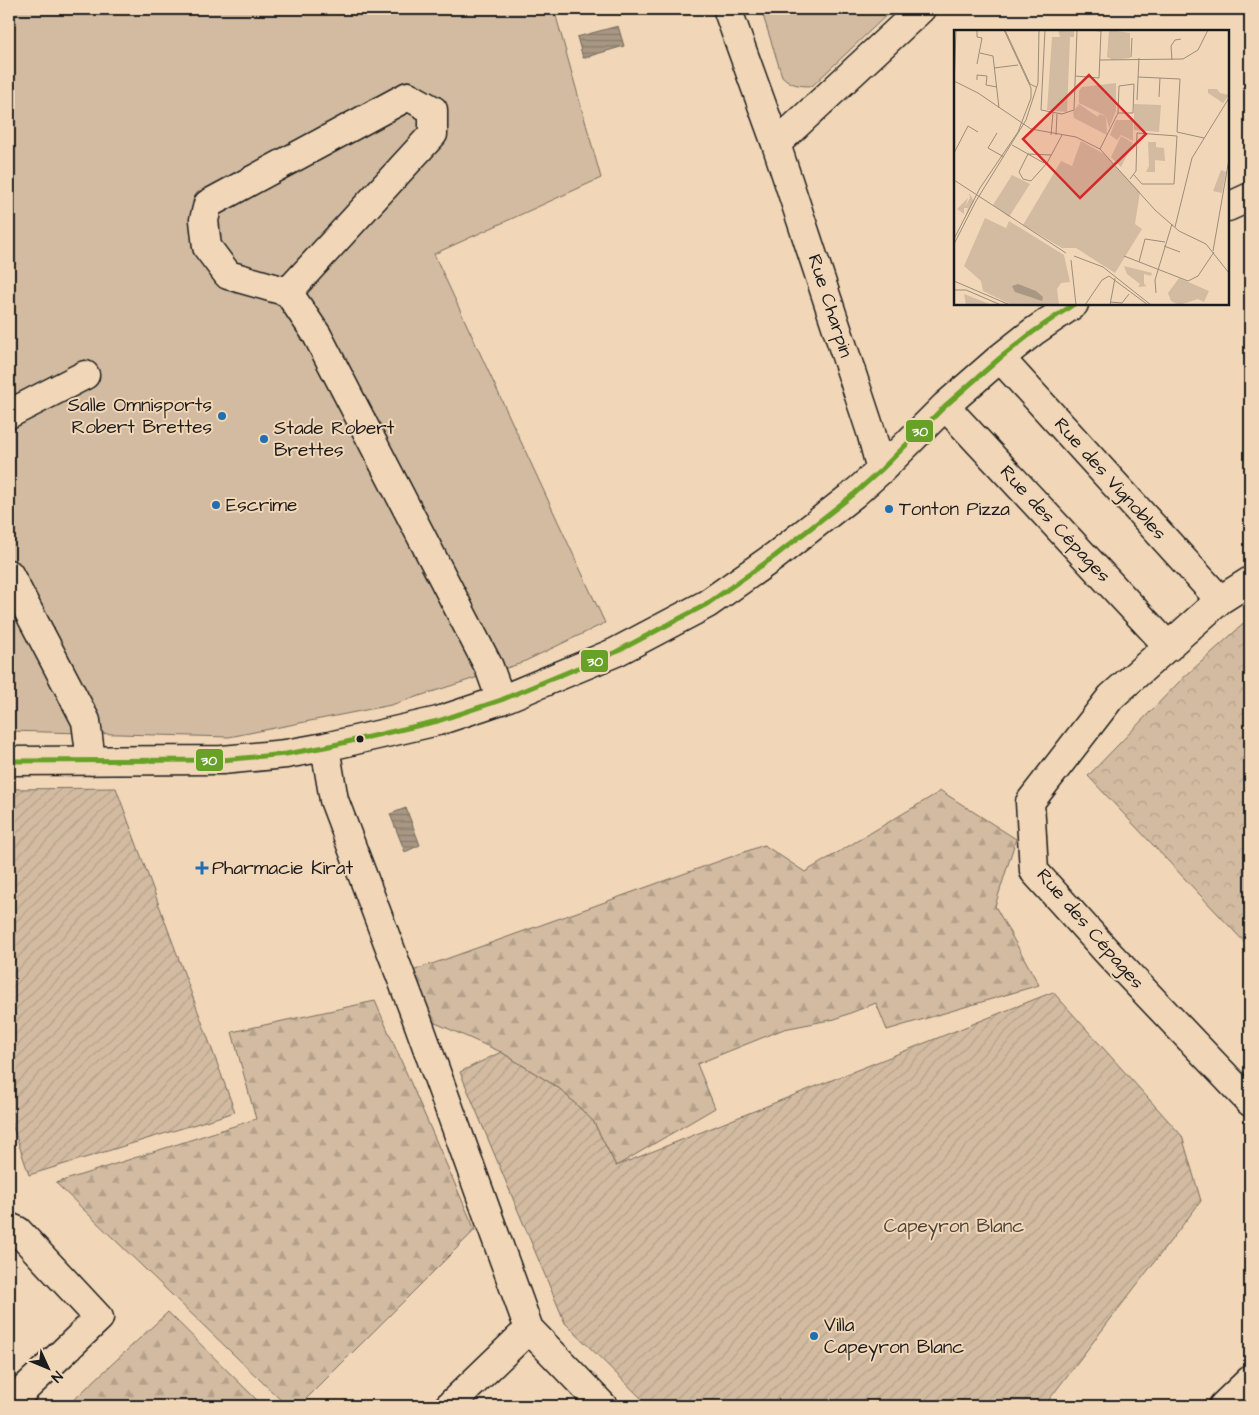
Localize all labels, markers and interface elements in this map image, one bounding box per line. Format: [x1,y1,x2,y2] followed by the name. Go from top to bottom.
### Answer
[954,30,1229,305] inset map
[801,251,859,361] street label: Rue Charpin
[68,392,212,441] place label: Salle Omnisports Robert Brettes
[216,410,228,422] marker: Salle Omnisports Robert Brettes
[1047,412,1172,547] street label: Rue des Vignobles
[274,415,395,464] place label: Stade Robert Brettes
[905,419,934,443] line badge: 30
[911,422,928,442] text: 30
[258,433,270,445] marker: Stade Robert Brettes
[993,459,1117,589] street label: Rue des Cépages
[226,492,297,519] place label: Escrime
[899,496,1010,523] place label: Tonton Pizza
[210,499,222,511] marker: Escrime
[883,503,895,515] marker: Tonton Pizza
[580,649,609,673] line badge: 30
[586,652,603,672] text: 30
[355,734,365,744] unlabelled marker
[195,748,224,772] line badge: 30
[200,751,217,771] text: 30
[212,855,353,882] place label: Pharmacie Kirat
[196,862,208,874] marker: Pharmacie Kirat
[1029,863,1150,996] street label: Rue des Cépages
[884,1213,1024,1241] park label: Capeyron Blanc
[824,1312,964,1362] place label: Villa Capeyron Blanc
[808,1330,820,1342] marker: Villa Capeyron Blanc
[22,1342,72,1392] north arrow
[46,1366,67,1387] text: N

